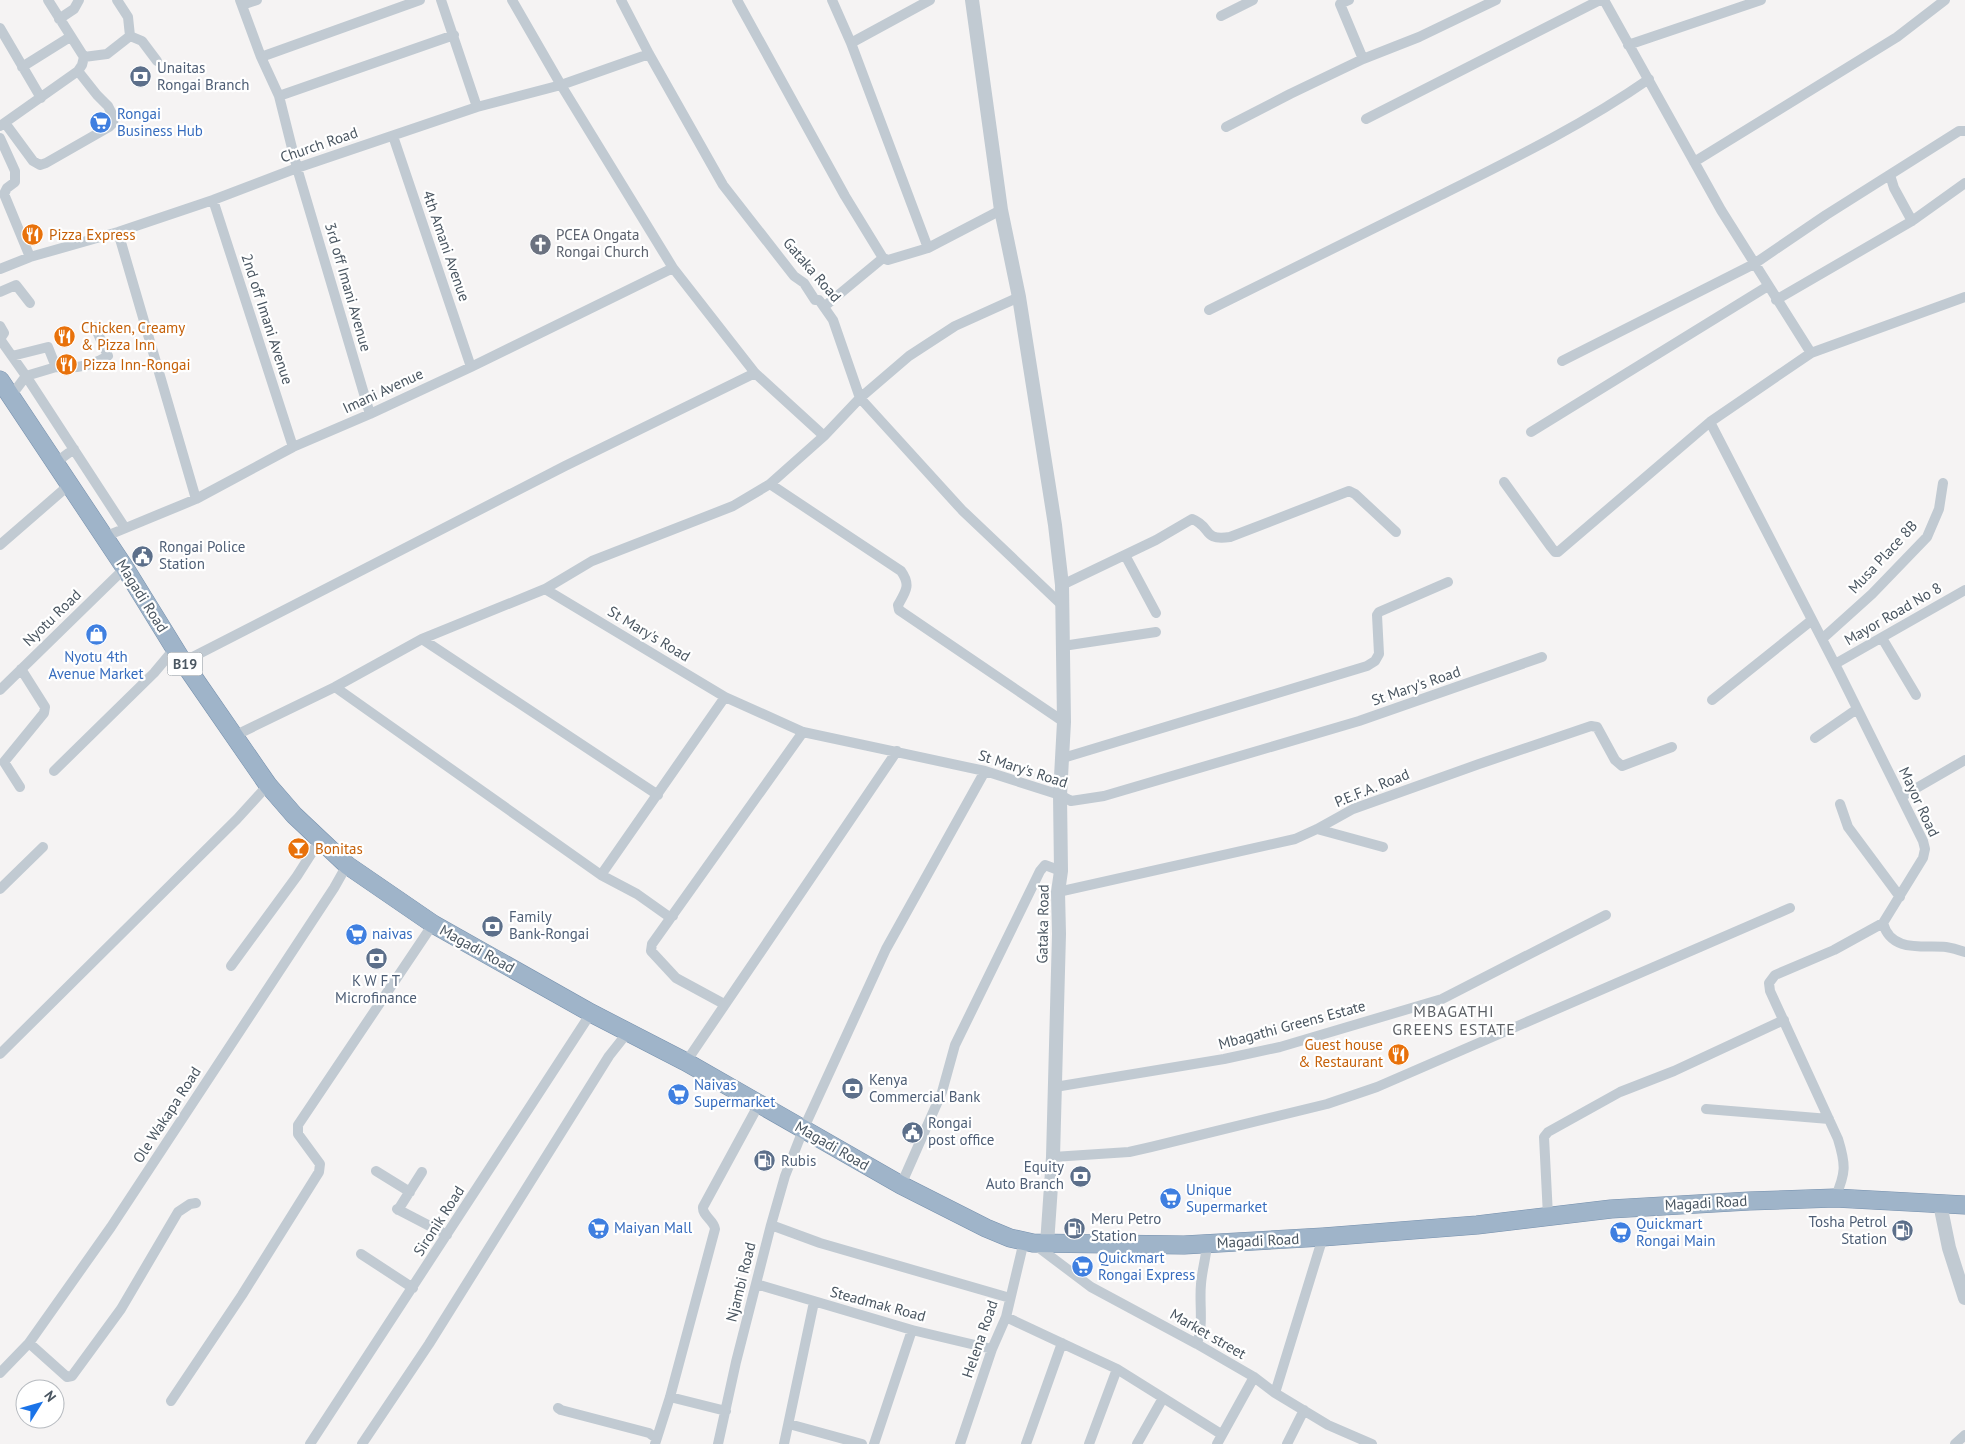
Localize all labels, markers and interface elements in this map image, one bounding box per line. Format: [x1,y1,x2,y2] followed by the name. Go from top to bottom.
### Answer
[157,58,249,94] place label: Unaitas Rongai Branch
[129,65,153,89] bank icon: Unaitas Rongai Branch
[117,104,203,140] place label: Rongai Business Hub
[89,111,113,135] supermarket icon: Rongai Business Hub
[278,122,360,167] street label: Church Road
[419,188,474,304] street label: 4th Amani Avenue
[321,220,376,354] street label: 3rd off Imani Avenue
[21,223,45,247] restaurant icon: Pizza Express
[49,225,136,244] place label: Pizza Express
[556,225,649,261] place label: PCEA Ongata Rongai Church
[528,232,552,256] church icon: PCEA Ongata Rongai Church
[779,233,846,306] street label: Gataka Road
[237,251,298,387] street label: 2nd off Imani Avenue
[81,318,185,354] place label: Chicken, Creamy & Pizza Inn
[53,325,77,349] restaurant icon: Chicken, Creamy & Pizza Inn
[55,353,79,377] restaurant icon: Pizza Inn-Rongai
[83,355,190,374] place label: Pizza Inn-Rongai
[340,364,426,417] street label: Imani Avenue
[1844,516,1921,597] street label: Musa Place 8B
[159,537,245,573] place label: Rongai Police Station
[131,544,155,568] public building icon: Rongai Police Station
[112,556,172,636] street label: Magadi Road
[1841,578,1945,649] street label: Mayor Road No 8
[18,585,85,650] street label: Nyotu Road
[605,602,694,666] street label: St Mary's Road
[84,622,108,646] shop icon: Nyotu 4th Avenue Market
[49,647,143,683] place label: Nyotu 4th Avenue Market
[168,652,202,676] road number: B19
[1369,661,1463,710] street label: St Mary's Road
[976,745,1070,792] street label: St Mary's Road
[1332,764,1412,811] street label: P.E.F.A. Road
[1895,764,1944,840] street label: Mayor Road
[287,837,311,861] bar icon: Bonitas
[315,839,363,858] place label: Bonitas
[1032,884,1053,964] street label: Gataka Road
[509,907,589,943] place label: Family Bank-Rongai
[481,914,505,938] bank icon: Family Bank-Rongai
[436,920,518,977] street label: Magadi Road
[344,922,368,946] supermarket icon: naivas
[372,924,413,943] place label: naivas
[364,946,388,970] bank icon: K W F T Microfinance
[335,971,417,1007] place label: K W F T Microfinance
[1216,996,1368,1053] street label: Mbagathi Greens Estate
[1392,1001,1516,1039] district label: MBAGATHI GREENS ESTATE
[1298,1035,1383,1071] place label: Guest house & Restaurant
[1387,1042,1411,1066] restaurant icon: Guest house & Restaurant
[128,1063,205,1167] street label: Ole Wakapa Road
[869,1070,981,1106] place label: Kenya Commercial Bank
[694,1075,775,1111] place label: Naivas Supermarket
[841,1077,865,1101] bank icon: Kenya Commercial Bank
[666,1082,690,1106] supermarket icon: Naivas Supermarket
[928,1113,994,1149] place label: Rongai post office
[792,1117,873,1174] street label: Magadi Road
[900,1120,924,1144] public building icon: Rongai post office
[753,1149,777,1173] fuel station icon: Rubis
[781,1151,816,1170] place label: Rubis
[986,1157,1064,1193] place label: Equity Auto Branch
[1068,1164,1092,1188] bank icon: Equity Auto Branch
[1186,1180,1267,1216] place label: Unique Supermarket
[409,1182,468,1259] street label: Sironik Road
[1158,1187,1182,1211] supermarket icon: Unique Supermarket
[1664,1191,1748,1214] street label: Magadi Road
[1091,1209,1161,1245] place label: Meru Petro Station
[1809,1212,1888,1248] place label: Tosha Petrol Station
[1636,1214,1716,1250] place label: Quickmart Rongai Main
[586,1216,610,1240] supermarket icon: Maiyan Mall
[1063,1216,1087,1240] fuel station icon: Meru Petro Station
[614,1218,693,1237] place label: Maiyan Mall
[1891,1219,1915,1243] fuel station icon: Tosha Petrol Station
[1608,1221,1632,1245] supermarket icon: Quickmart Rongai Main
[1216,1229,1300,1252] street label: Magadi Road
[721,1240,760,1324] street label: Njambi Road
[1098,1248,1195,1284] place label: Quickmart Rongai Express
[1070,1255,1094,1279] supermarket icon: Quickmart Rongai Express
[828,1282,928,1325] street label: Steadmak Road
[957,1297,1002,1380] street label: Helena Road
[1167,1304,1250,1363] street label: Market street
[15,1379,65,1429] north arrow
[40,1387,60,1405] text: N

